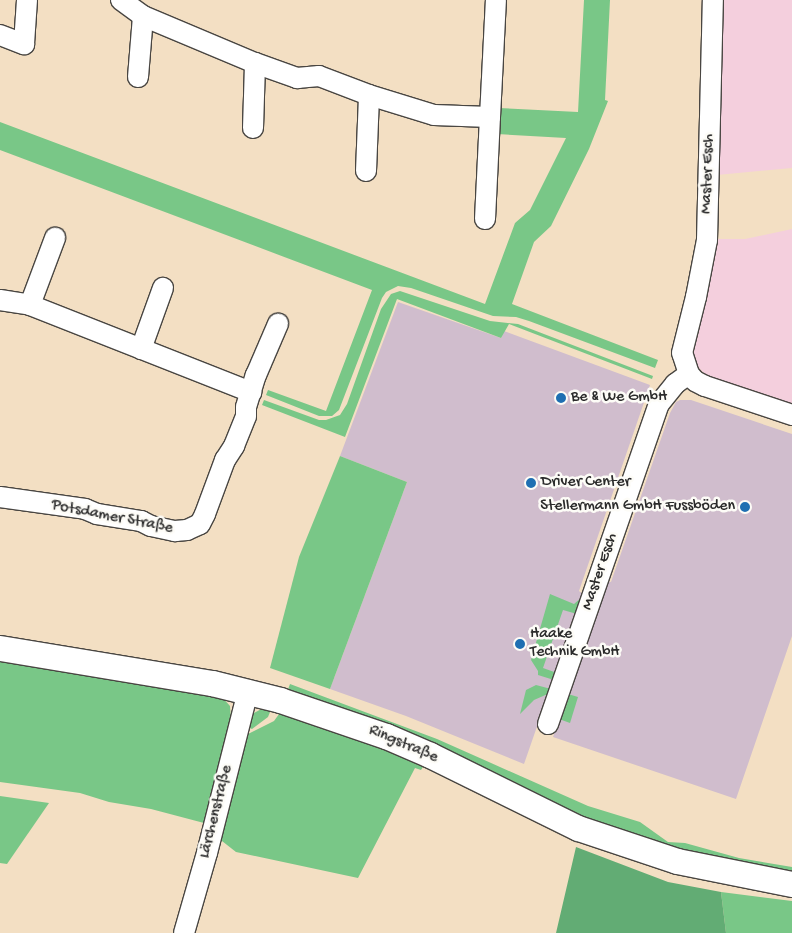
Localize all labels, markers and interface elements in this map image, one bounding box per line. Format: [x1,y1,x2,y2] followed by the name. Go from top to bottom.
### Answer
[698,134,720,214] street label: Master Esch
[571,388,667,408] place label: Be & We GmbH
[555,392,567,404] marker: Be & We GmbH
[541,473,630,493] place label: Driver Center
[525,477,537,489] marker: Driver Center
[50,497,174,539] street label: Potsdamer Straße
[540,497,735,517] place label: Stellermann GmbH Fussböden
[739,501,751,513] marker: Stellermann GmbH Fussböden
[579,531,623,613] street label: Master Esch
[530,625,619,663] place label: Haake Technik GmbH
[514,638,526,650] marker: Haake Technik GmbH
[365,722,441,768] street label: Ringstraße
[196,763,238,861] street label: Lärchenstraße

